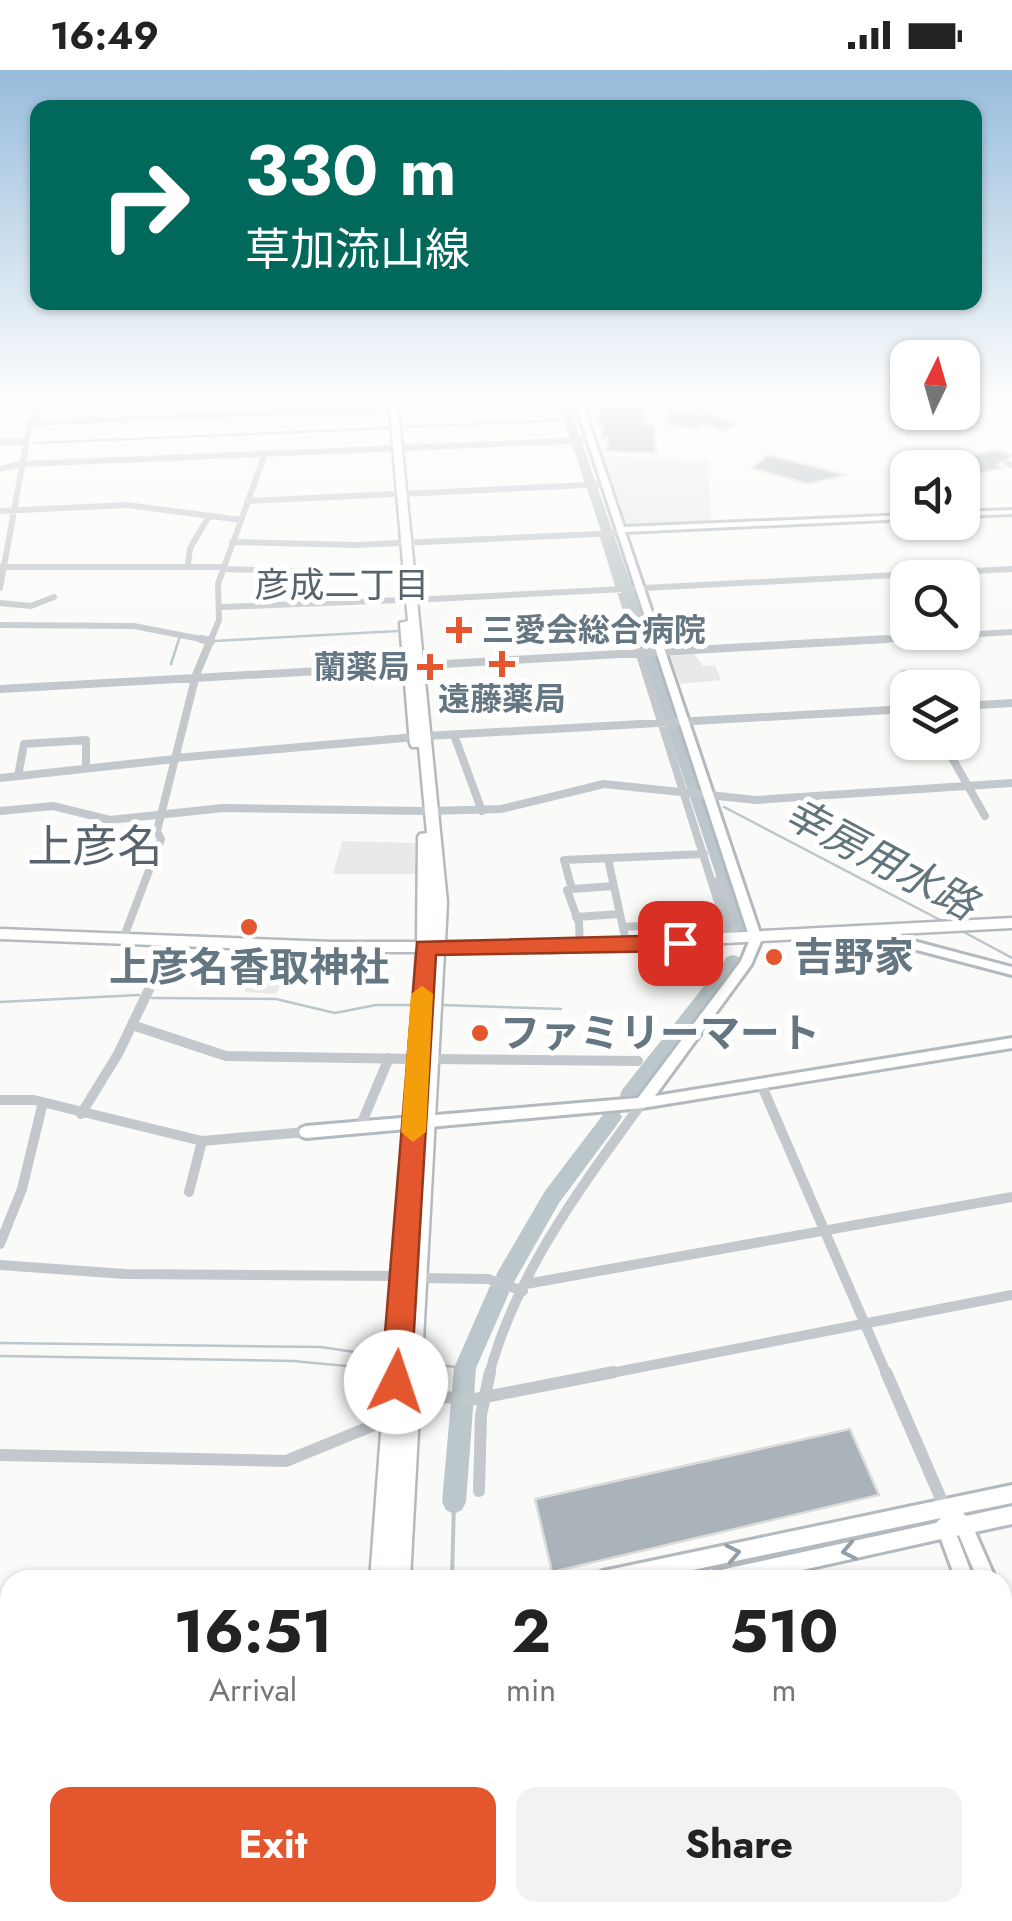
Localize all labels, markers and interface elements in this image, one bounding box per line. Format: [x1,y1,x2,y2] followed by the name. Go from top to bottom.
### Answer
[50,8,159,63] text: 16:49
[245,120,457,221] text: 330 m
[80,140,210,270] icon: right
[245,217,470,282] text: 草加流山線
[890,340,980,430] north arrow
[890,340,980,760] map controls
[890,450,980,540] button: sound
[254,560,430,610] district label: 彦成二丁目
[890,560,980,650] button: search
[482,607,706,653] place label: 三愛会総合病院
[446,617,472,643] marker: 三愛会総合病院
[314,644,410,690] place label: 蘭薬局
[491,653,513,675] marker: 遠藤薬局
[419,656,441,678] marker: 蘭薬局
[890,670,980,760] button: layers
[438,676,566,722] place label: 遠藤薬局
[774,782,990,936] water label: 幸房用水路
[27,814,163,879] district label: 上彦名
[638,901,723,986] pin
[238,916,260,938] marker: 上彦名香取神社
[653,916,708,971] icon: arrive
[794,928,914,986] place label: 吉野家
[109,938,389,996] place label: 上彦名香取神社
[763,946,785,968] marker: 吉野家
[500,1004,820,1062] place label: ファミリーマート
[469,1022,491,1044] marker: ファミリーマート
[344,1330,448,1434] position arrow
[841,1540,858,1561] one-way arrow
[724,1543,741,1564] one-way arrow
[173,1588,333,1675] text: 16:51
[511,1588,551,1675] text: 2
[730,1588,839,1675] text: 510
[209,1667,297,1713] text: Arrival
[506,1667,556,1713] text: min
[772,1667,797,1713] text: m
[50,1787,496,1902] button: Exit
[516,1787,962,1902] button: Share

